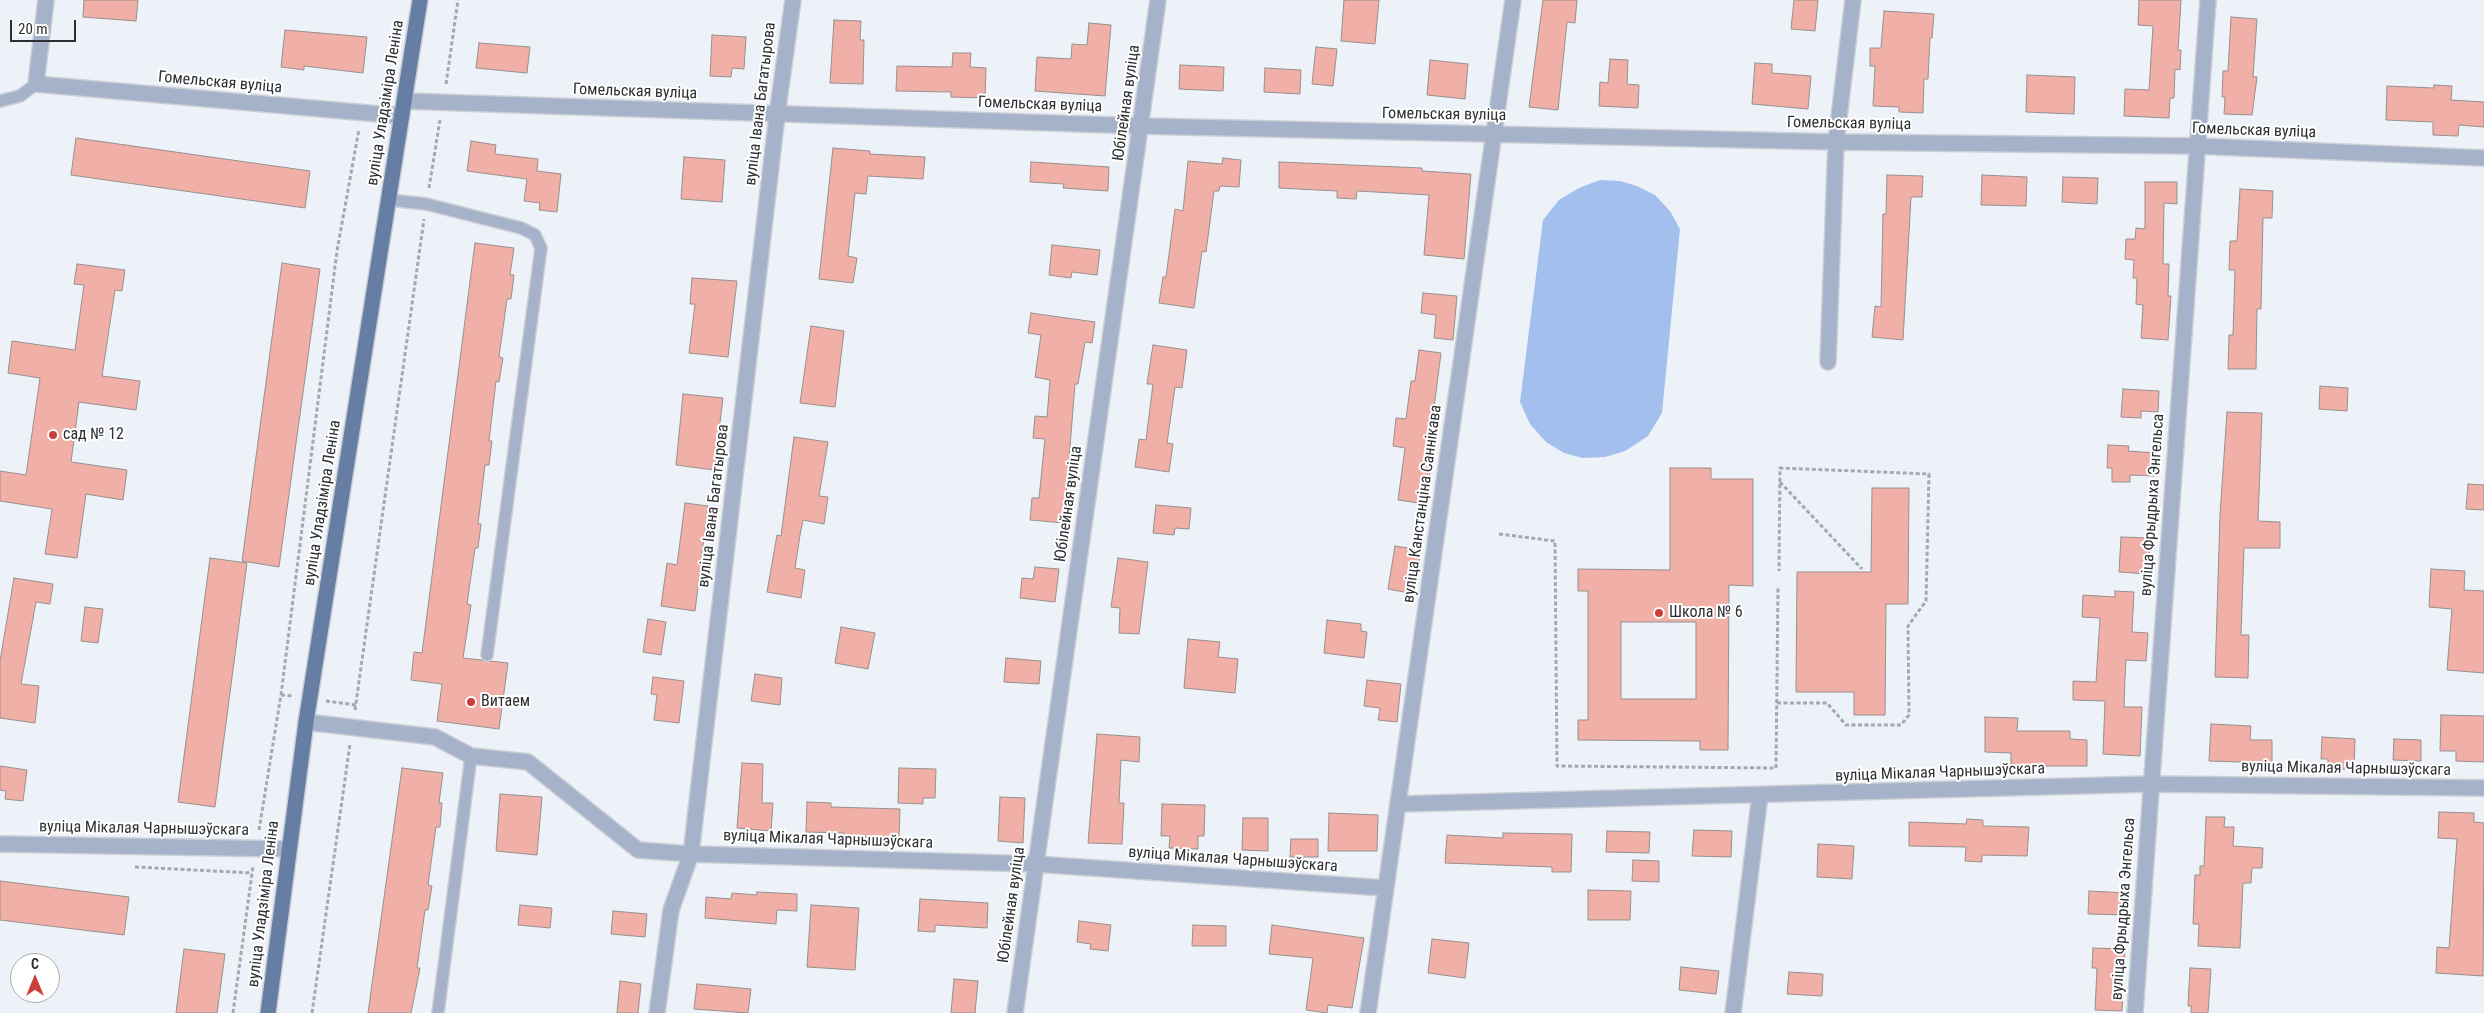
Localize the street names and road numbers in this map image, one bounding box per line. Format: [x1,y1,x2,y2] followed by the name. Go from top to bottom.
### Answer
[363,19,409,187] street label: вуліца Уладзіміра Леніна
[741,21,781,187] street label: вуліца Івана Багатырова
[1109,44,1145,162] street label: Юбілейная вуліца
[157,68,283,98] street label: Гомельская вуліца
[573,80,697,104] street label: Гомельская вуліца
[978,93,1102,117] street label: Гомельская вуліца
[1382,104,1506,126] street label: Гомельская вуліца
[1787,113,1911,135] street label: Гомельская вуліца
[2192,119,2316,143] street label: Гомельская вуліца
[1400,404,1446,604] street label: вуліца Канстанціна Саннікава
[2137,413,2169,597] street label: вуліца Фрыдрыха Энгельса
[300,419,346,587] street label: вуліца Уладзіміра Леніна
[694,423,734,589] street label: вуліца Івана Багатырова
[1051,445,1087,563] street label: Юбілейная вуліца
[2241,758,2451,780] street label: вуліца Мікалая Чарнышэўскага
[1835,760,2045,786] street label: вуліца Мікалая Чарнышэўскага
[2108,817,2140,1001] street label: вуліца Фрыдрыха Энгельса
[39,818,249,840] street label: вуліца Мікалая Чарнышэўскага
[244,820,284,988] street label: вуліца Уладзіміра Леніна
[723,827,933,853] street label: вуліца Мікалая Чарнышэўскага
[1128,843,1338,877] street label: вуліца Мікалая Чарнышэўскага
[994,846,1030,964] street label: Юбілейная вуліца

